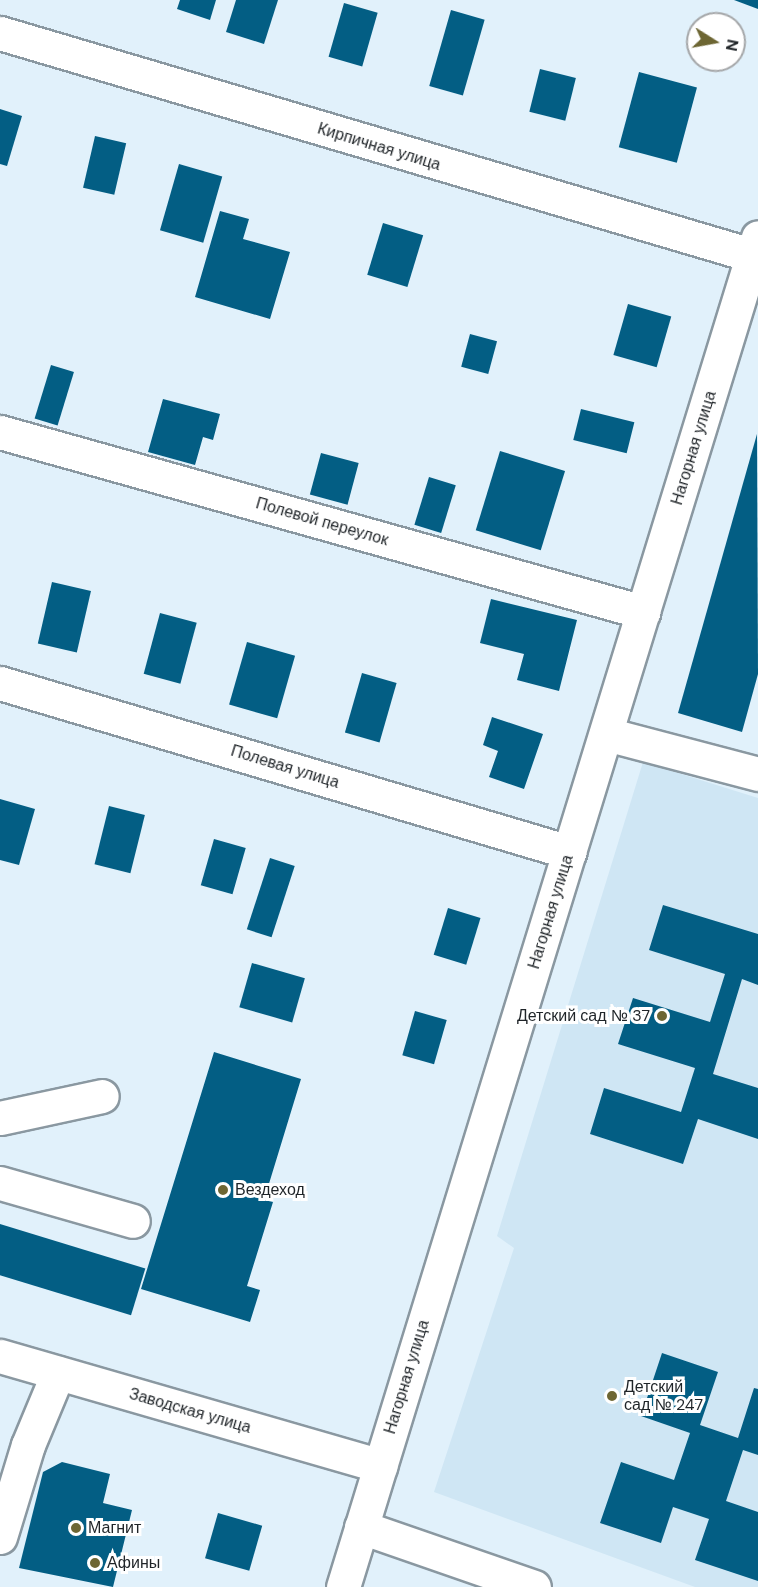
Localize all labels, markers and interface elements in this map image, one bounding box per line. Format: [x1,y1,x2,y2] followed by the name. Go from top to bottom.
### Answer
[686,12,746,72] north arrow
[721,37,744,53] text: N
[315,119,443,175] street label: Кирпичная улица
[668,389,720,507] street label: Нагорная улица
[254,494,390,550] street label: Полевой переулок
[228,741,342,793] street label: Полевая улица
[525,853,577,971] street label: Нагорная улица
[517,1006,650,1026] place label: Детский сад № 37
[655,1009,669,1023] marker: Детский сад № 37
[235,1180,305,1200] place label: Вездеход
[216,1183,230,1197] marker: Вездеход
[381,1318,433,1436] street label: Нагорная улица
[624,1377,703,1415] place label: Детский сад № 247
[127,1384,253,1438] street label: Заводская улица
[605,1389,619,1403] marker: Детский сад № 247
[88,1518,141,1538] place label: Магнит
[69,1521,83,1535] marker: Магнит
[107,1553,160,1573] place label: Афины
[88,1556,102,1570] marker: Афины

